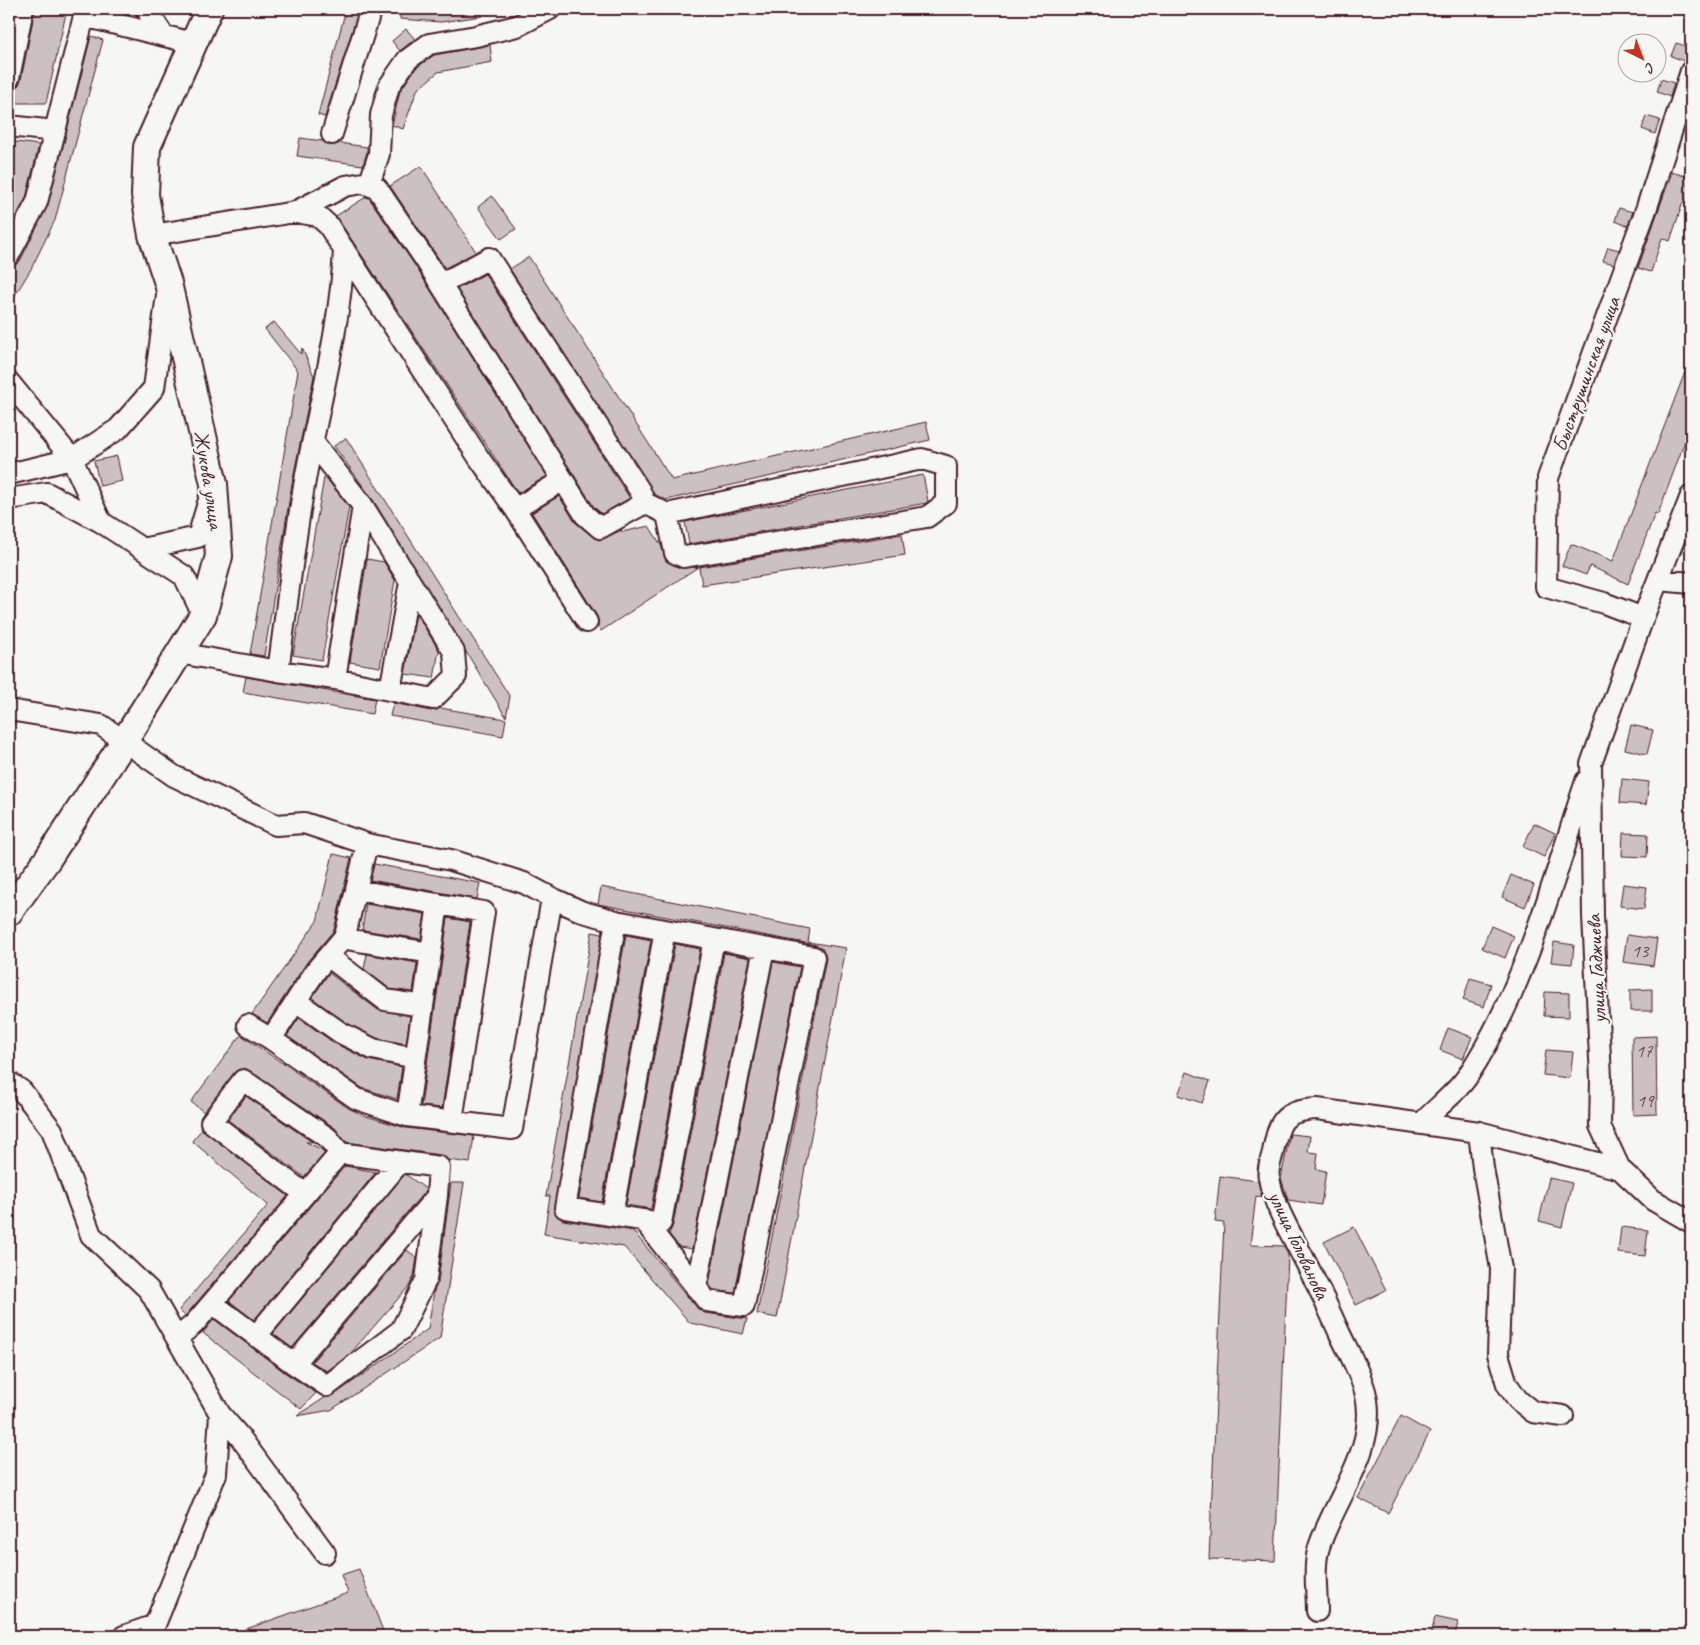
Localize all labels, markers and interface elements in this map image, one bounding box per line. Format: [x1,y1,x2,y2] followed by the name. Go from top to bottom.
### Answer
[1618,32,1668,82] north arrow
[1641,59,1659,77] text: С
[1546,291,1627,455] street label: Быструшинская улица
[188,429,230,534] street label: Жукова улица
[1580,912,1612,1026] street label: улица Гаджиева
[1631,939,1650,963] house number: 13
[1635,1039,1654,1063] house number: 17
[1636,1089,1655,1113] house number: 19
[1262,1185,1336,1305] street label: улица Голованова

